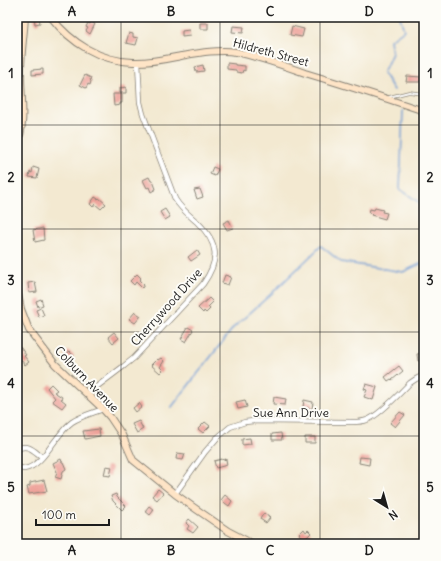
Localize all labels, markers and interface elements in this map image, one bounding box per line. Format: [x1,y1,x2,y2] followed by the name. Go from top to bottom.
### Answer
[68,3,77,20] text: A
[167,3,176,20] text: B
[266,3,275,20] text: C
[364,3,374,20] text: D
[231,35,311,69] street label: Hildreth Street
[8,65,14,82] text: 1
[427,65,433,82] text: 1
[7,169,15,186] text: 2
[426,169,434,186] text: 2
[127,265,205,349] street label: Cherrywood Drive
[7,272,15,289] text: 3
[426,272,434,289] text: 3
[52,343,122,415] street label: Colburn Avenue
[7,375,15,392] text: 4
[426,375,434,392] text: 4
[253,405,329,420] street label: Sue Ann Drive
[7,479,15,496] text: 5
[426,479,434,496] text: 5
[367,487,407,527] north arrow
[36,501,109,527] scale bar
[42,507,76,522] text: 100 m
[386,507,400,523] text: N
[68,542,77,559] text: A
[167,542,176,559] text: B
[266,542,275,559] text: C
[364,542,374,559] text: D

